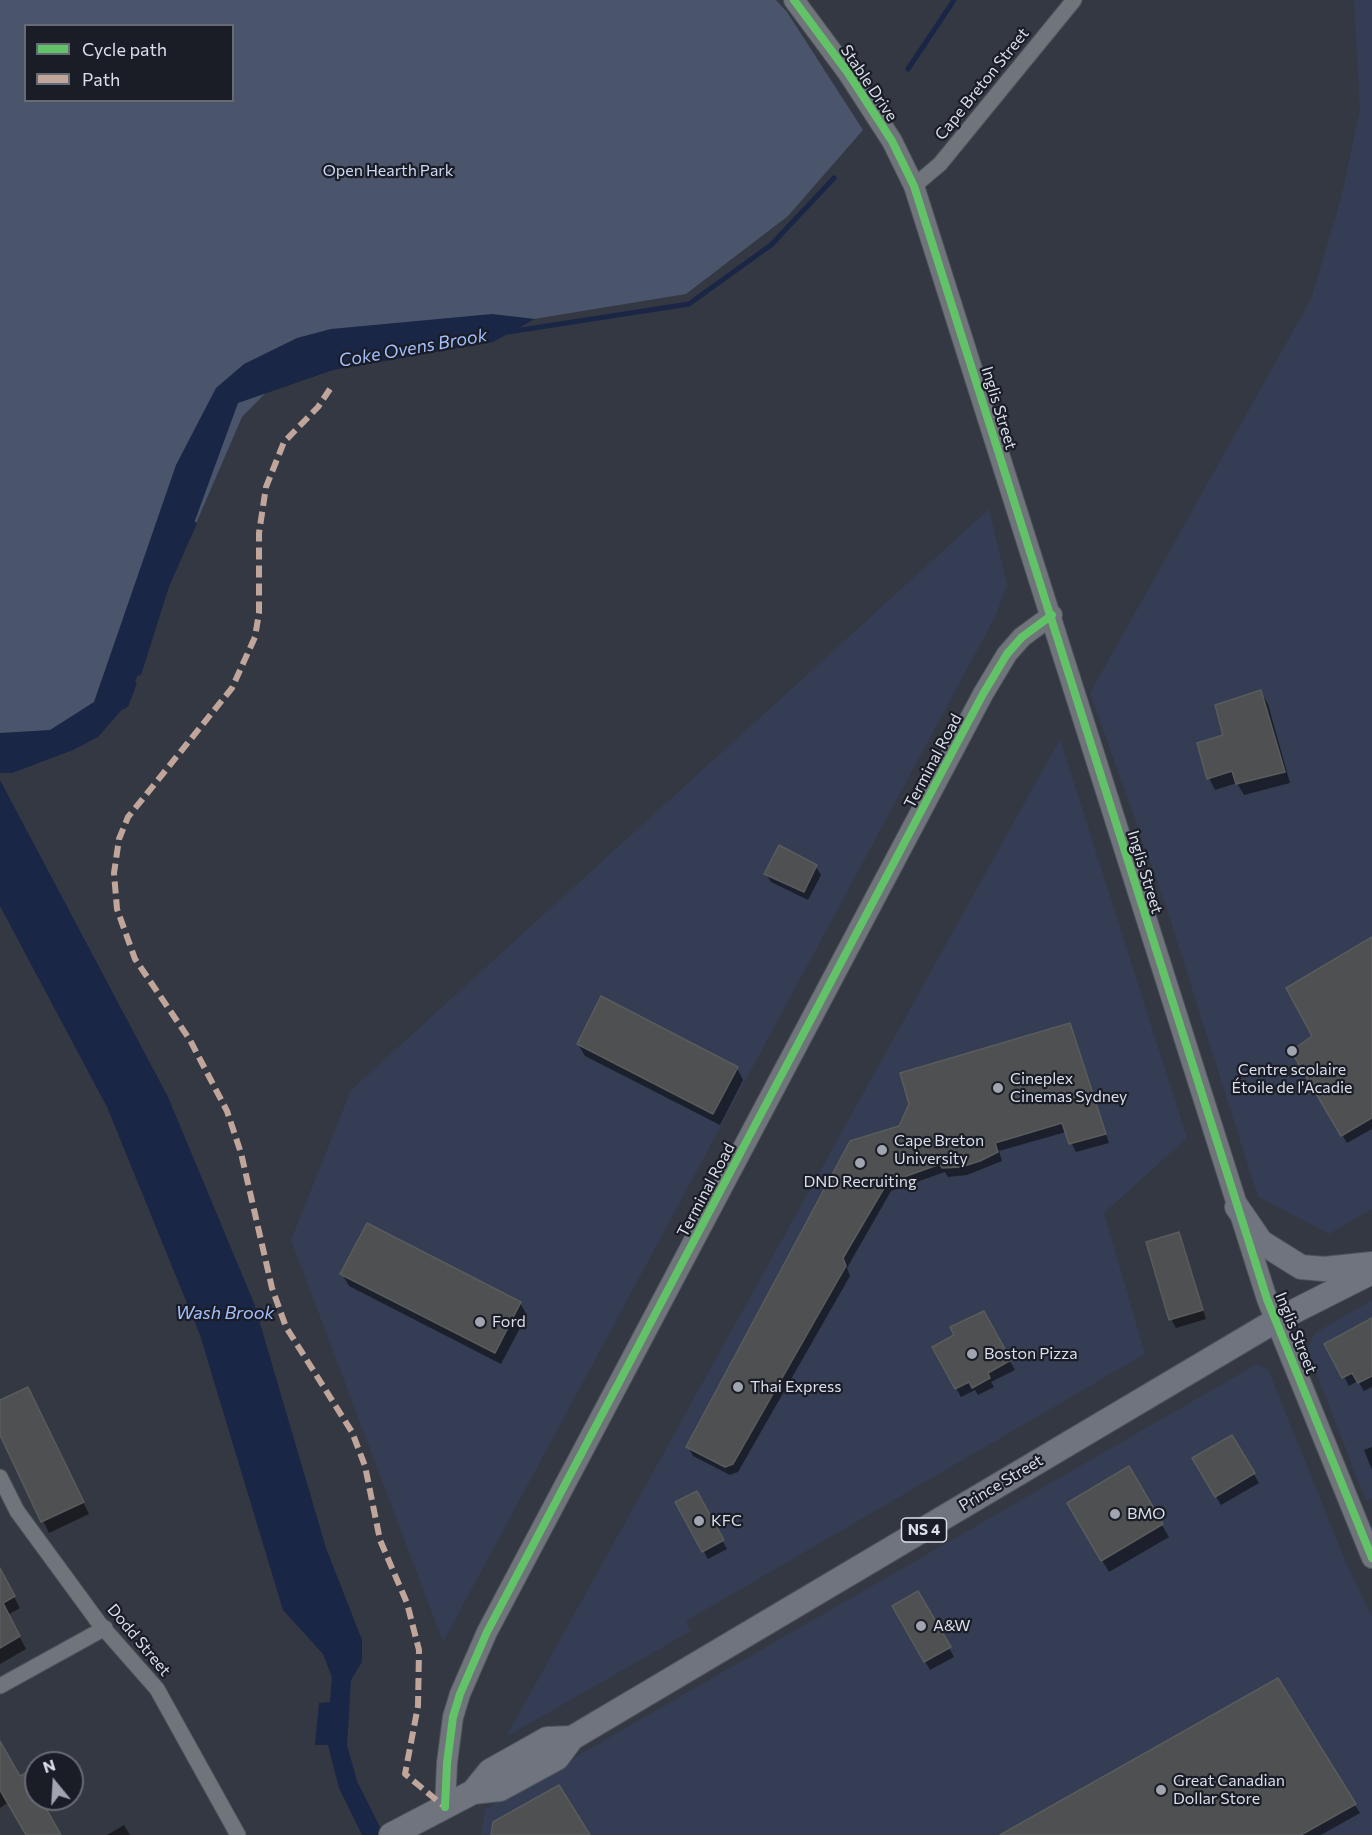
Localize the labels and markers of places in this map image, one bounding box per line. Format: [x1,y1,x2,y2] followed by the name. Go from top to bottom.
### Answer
[1285,1044,1299,1058] marker: Centre scolaire Étoile de l'Acadie
[1232,1060,1352,1098] place label: Centre scolaire Étoile de l'Acadie
[1010,1069,1127,1107] place label: Cineplex Cinemas Sydney
[991,1081,1005,1095] marker: Cineplex Cinemas Sydney
[894,1131,984,1169] place label: Cape Breton University
[875,1143,889,1157] marker: Cape Breton University
[853,1156,867,1170] marker: DND Recruiting
[803,1172,917,1192] place label: DND Recruiting
[492,1312,526,1332] place label: Ford
[473,1315,487,1329] marker: Ford
[984,1344,1078,1364] place label: Boston Pizza
[965,1347,979,1361] marker: Boston Pizza
[750,1377,842,1397] place label: Thai Express
[731,1380,745,1394] marker: Thai Express
[1127,1504,1165,1524] place label: BMO
[1108,1507,1122,1521] marker: BMO
[711,1511,742,1531] place label: KFC
[692,1514,706,1528] marker: KFC
[933,1616,971,1636] place label: A&W
[914,1619,928,1633] marker: A&W
[1173,1771,1285,1809] place label: Great Canadian Dollar Store
[1154,1783,1168,1797] marker: Great Canadian Dollar Store

